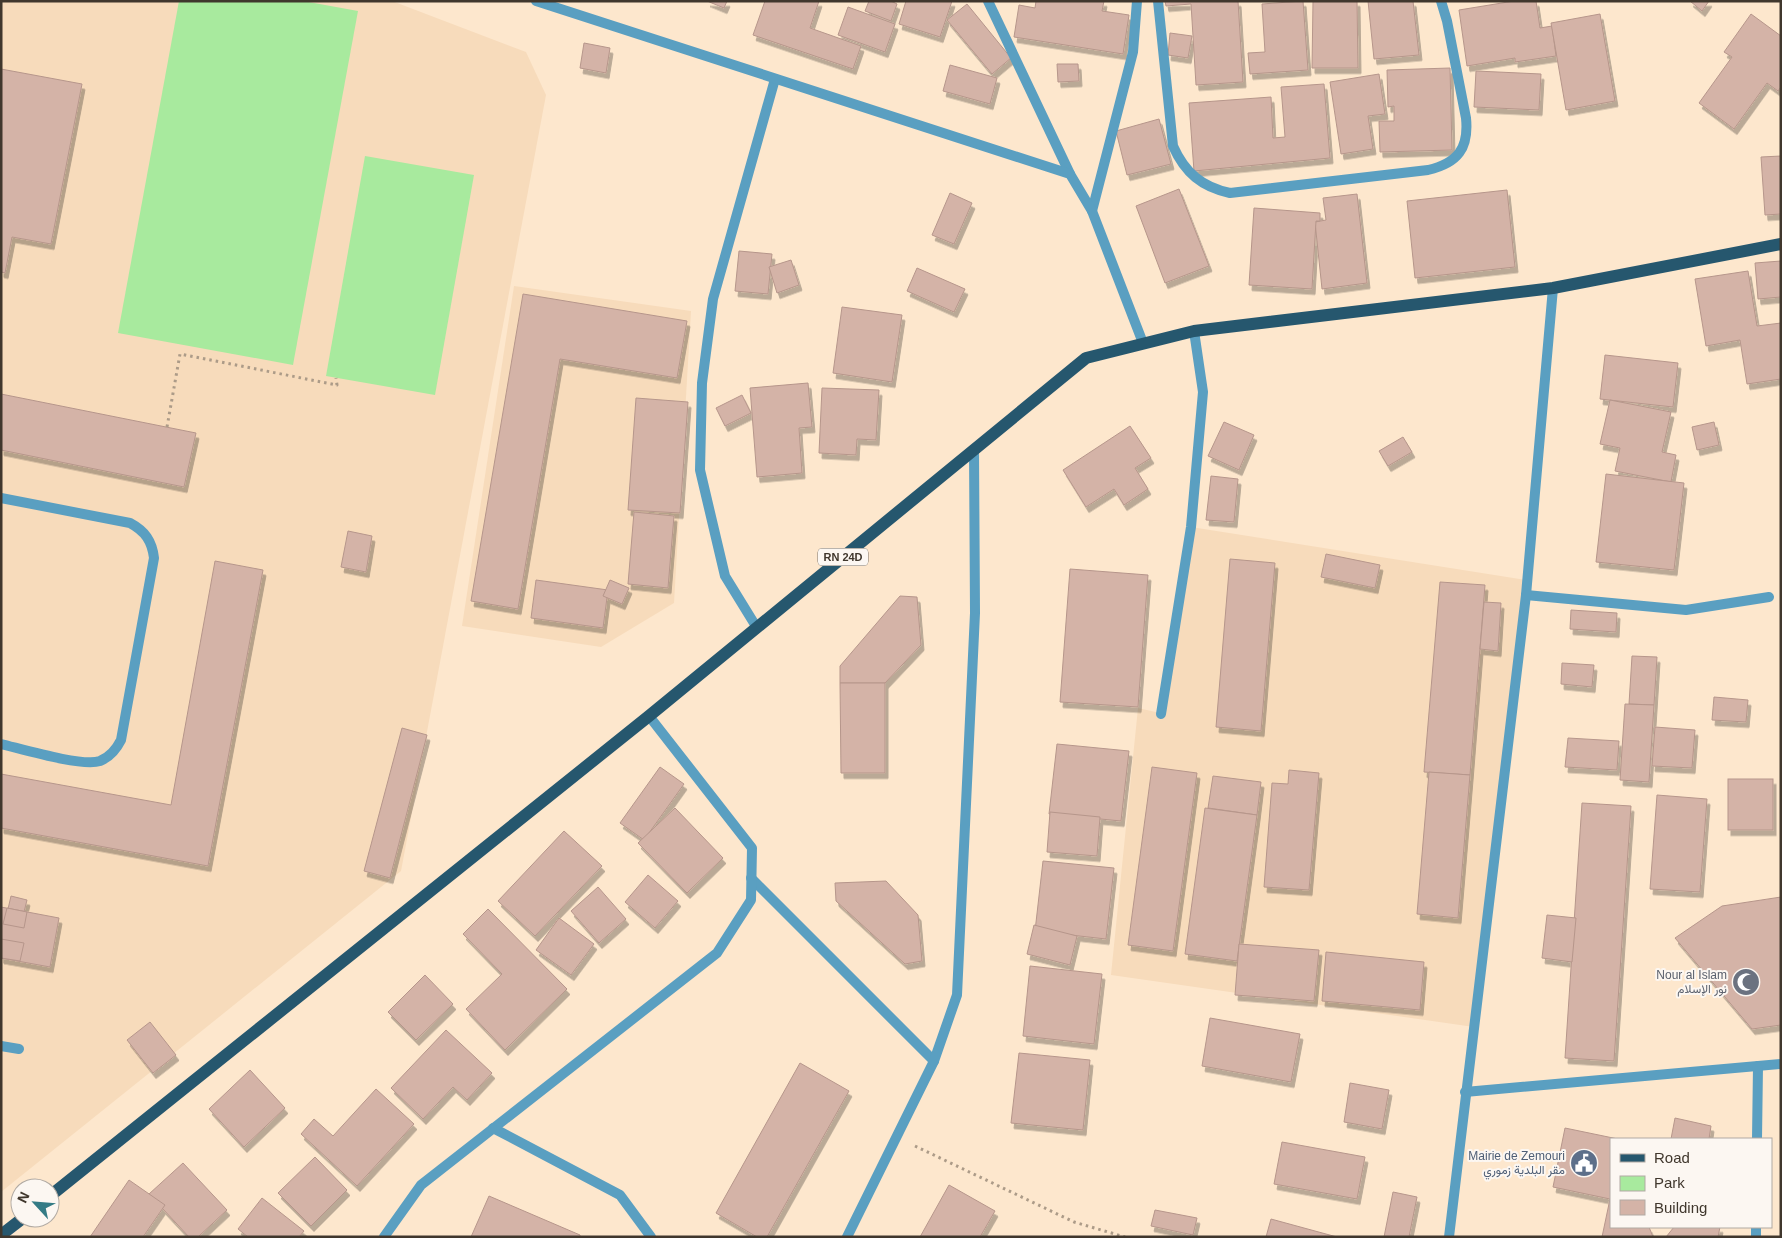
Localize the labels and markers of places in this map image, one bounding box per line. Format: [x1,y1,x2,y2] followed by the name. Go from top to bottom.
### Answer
[1731,967,1761,997] mosque icon: Nour al Islam نور الإسلام
[1656,968,1727,997] place label: Nour al Islam نور الإسلام
[1569,1148,1599,1178] public building icon: Mairie de Zemouri مقر البلدية زموري
[1468,1149,1565,1180] place label: Mairie de Zemouri مقر البلدية زموري

